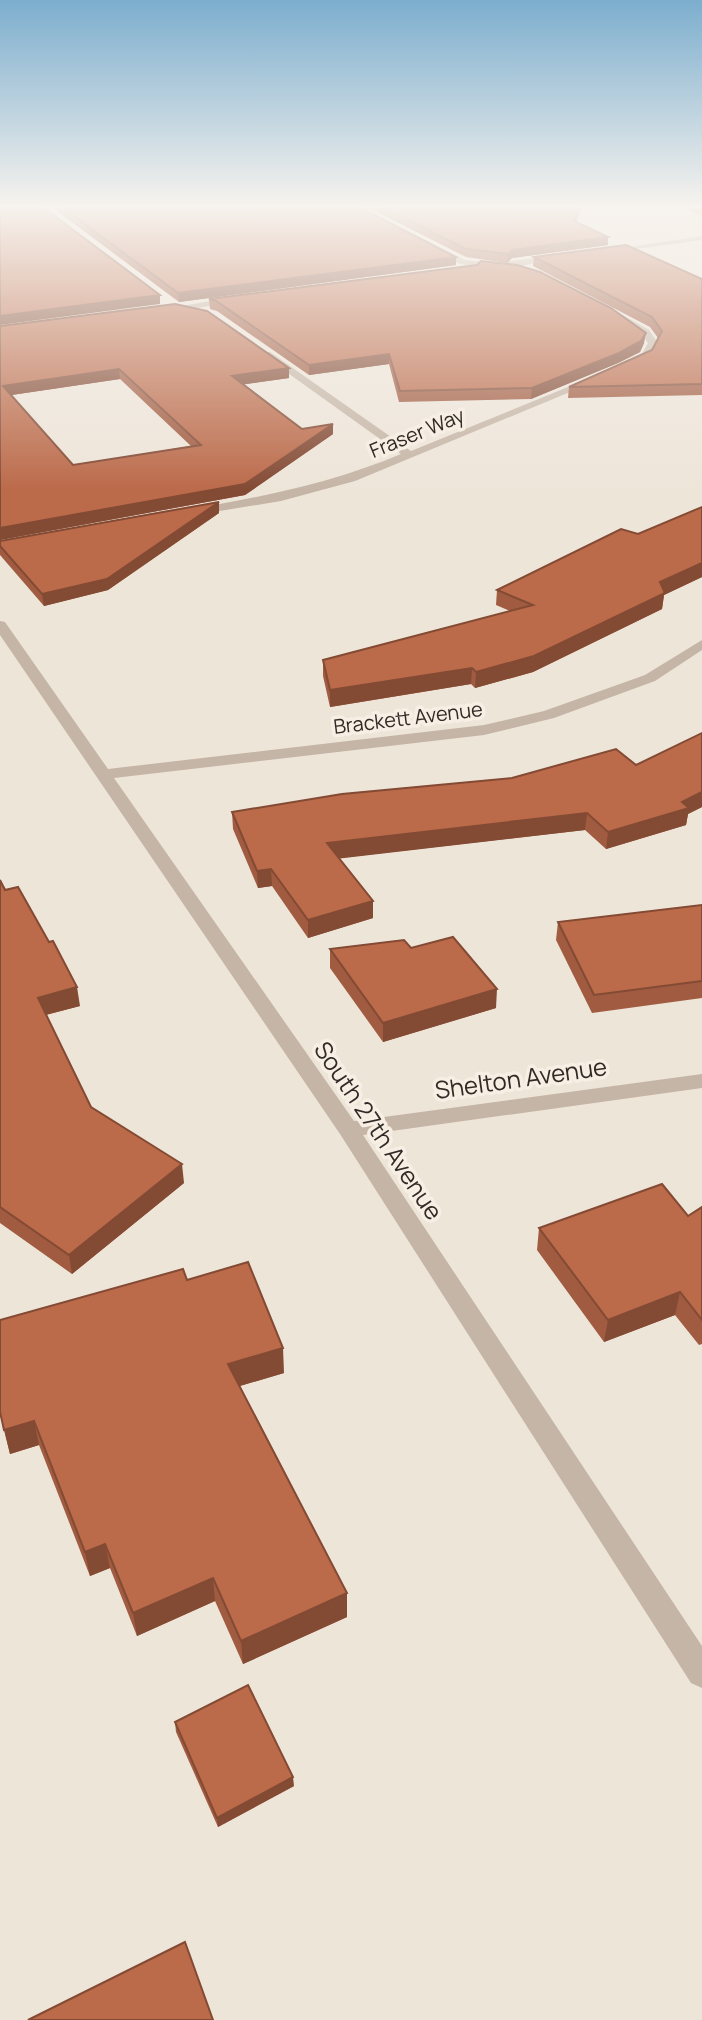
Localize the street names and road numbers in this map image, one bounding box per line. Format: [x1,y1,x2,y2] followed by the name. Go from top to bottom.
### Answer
[365,401,469,464] street label: Fraser Way
[332,695,484,740] street label: Brackett Avenue
[307,1035,451,1226] street label: South 27th Avenue
[433,1049,609,1106] street label: Shelton Avenue

